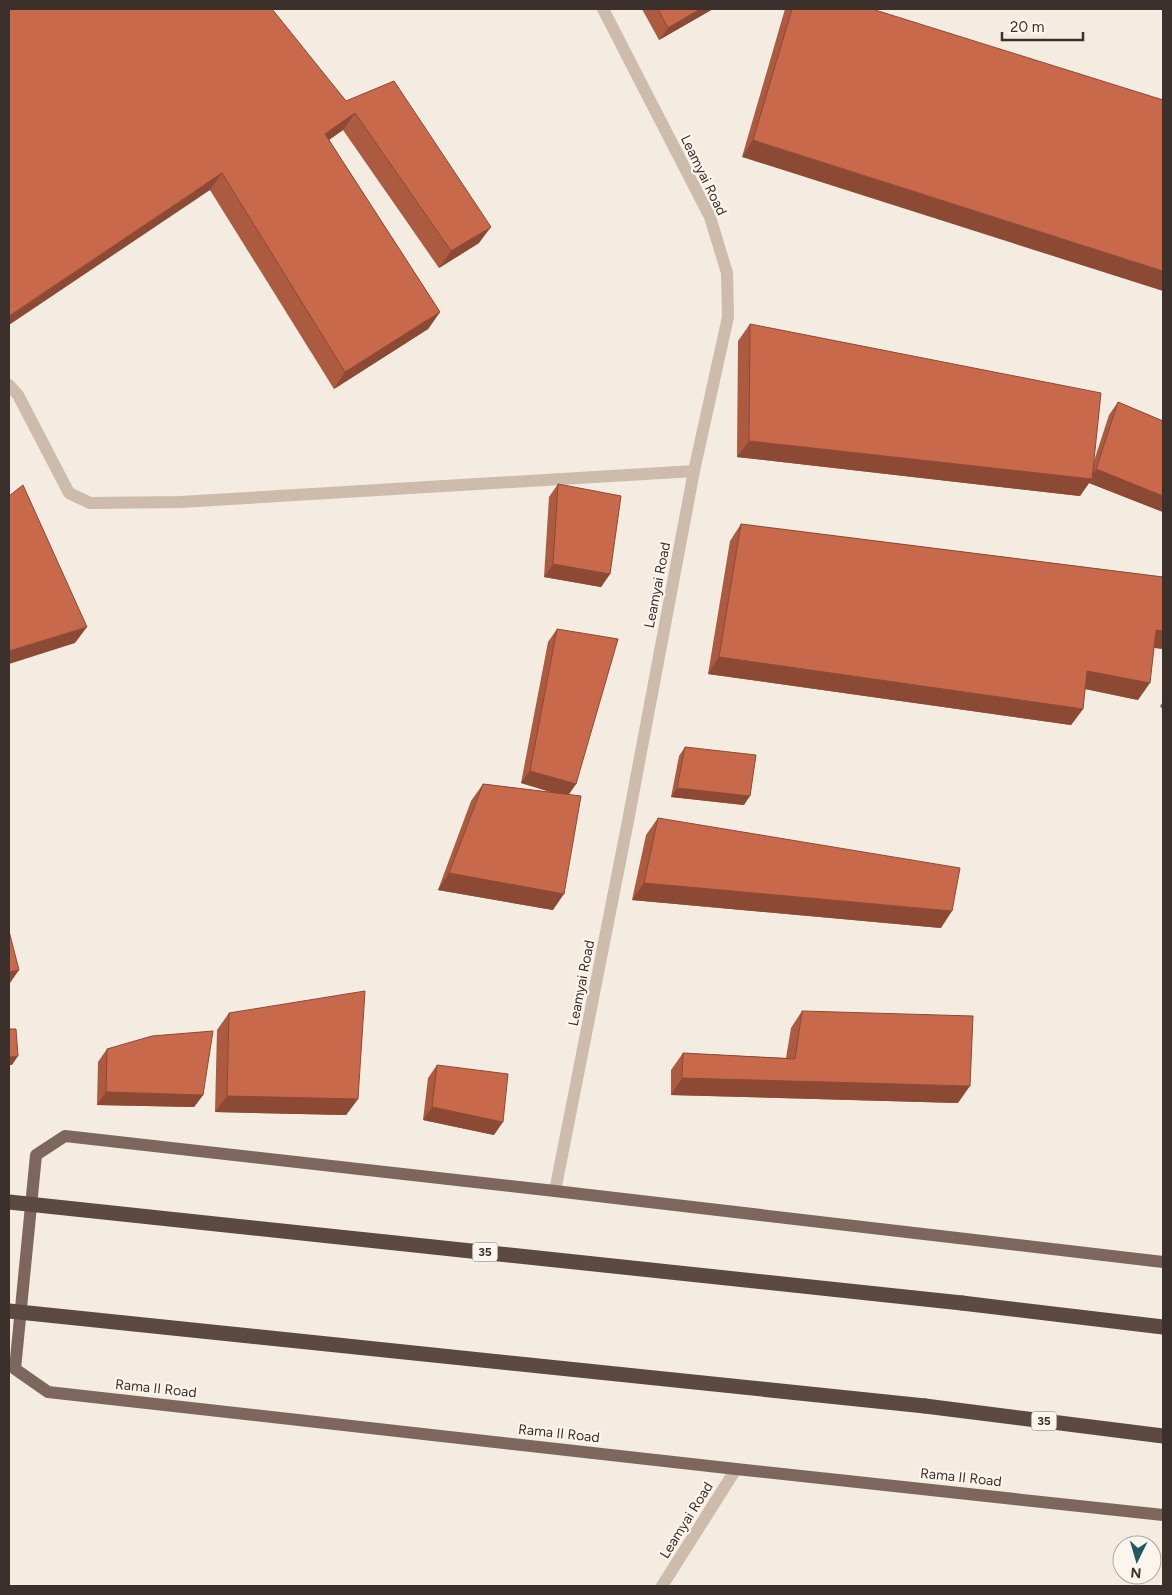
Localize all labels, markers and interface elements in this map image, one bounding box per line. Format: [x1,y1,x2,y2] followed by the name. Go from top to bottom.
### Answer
[1002,10,1083,42] scale bar
[1010,18,1044,36] text: 20 m
[677,132,730,218] street label: Leamyai Road
[641,541,674,629] street label: Leamyai Road
[565,939,598,1027] street label: Leamyai Road
[472,1242,498,1262] road number: 35
[114,1376,197,1401] street label: Rama II Road
[1032,1412,1056,1430] road number: 35
[517,1421,600,1446] street label: Rama II Road
[919,1465,1002,1490] street label: Rama II Road
[656,1479,717,1562] street label: Leamyai Road
[1112,1535,1162,1585] north arrow
[1130,1564,1142,1581] text: N

